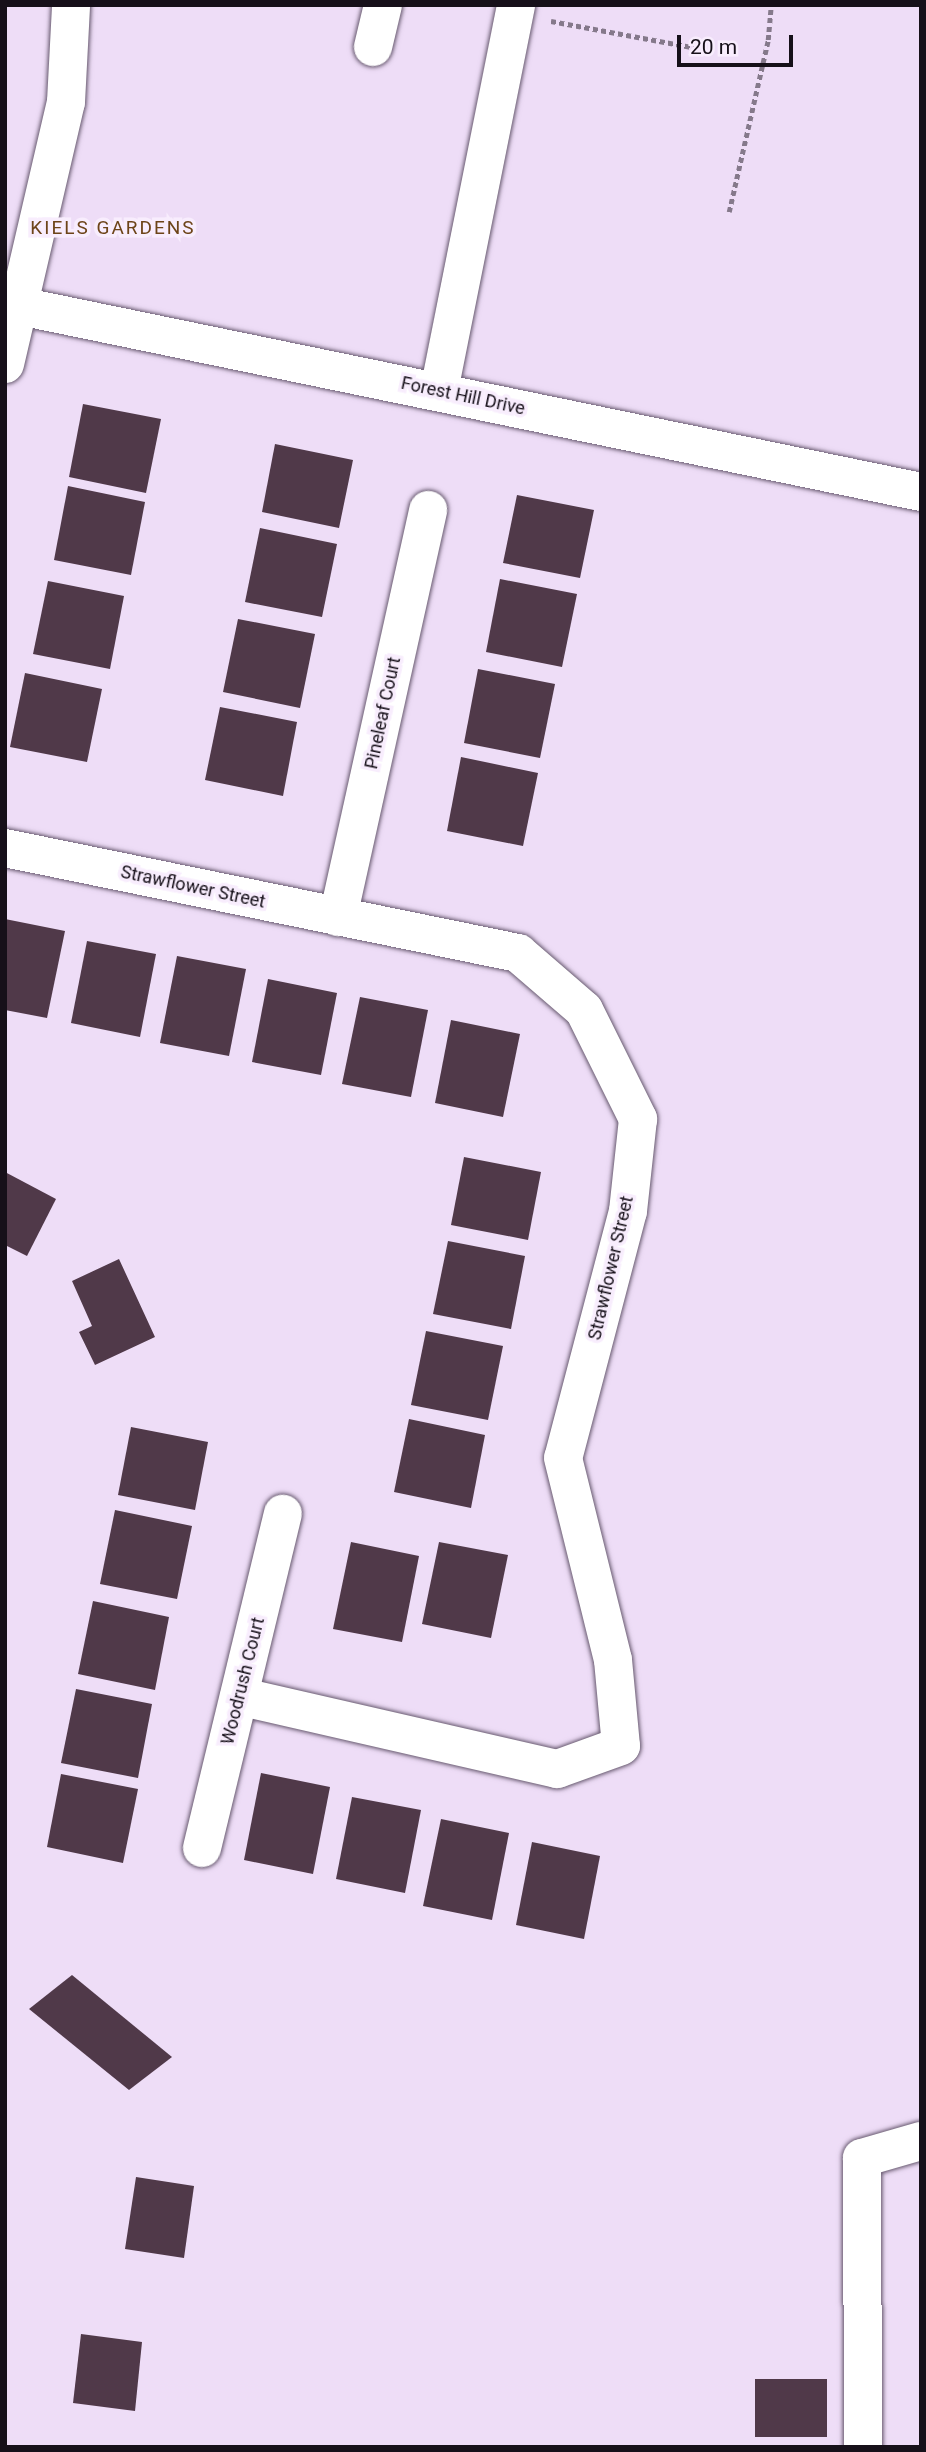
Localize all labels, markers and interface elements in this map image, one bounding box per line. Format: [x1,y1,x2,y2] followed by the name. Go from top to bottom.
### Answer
[681,21,796,65] scale bar
[690,35,737,59] text: 20 m
[32,217,194,239] district label: KIELS GARDENS
[399,372,527,420] street label: Forest Hill Drive
[361,655,405,771] street label: Pineleaf Court
[119,861,267,913] street label: Strawflower Street
[584,1194,638,1342] street label: Strawflower Street
[217,1615,269,1747] street label: Woodrush Court

